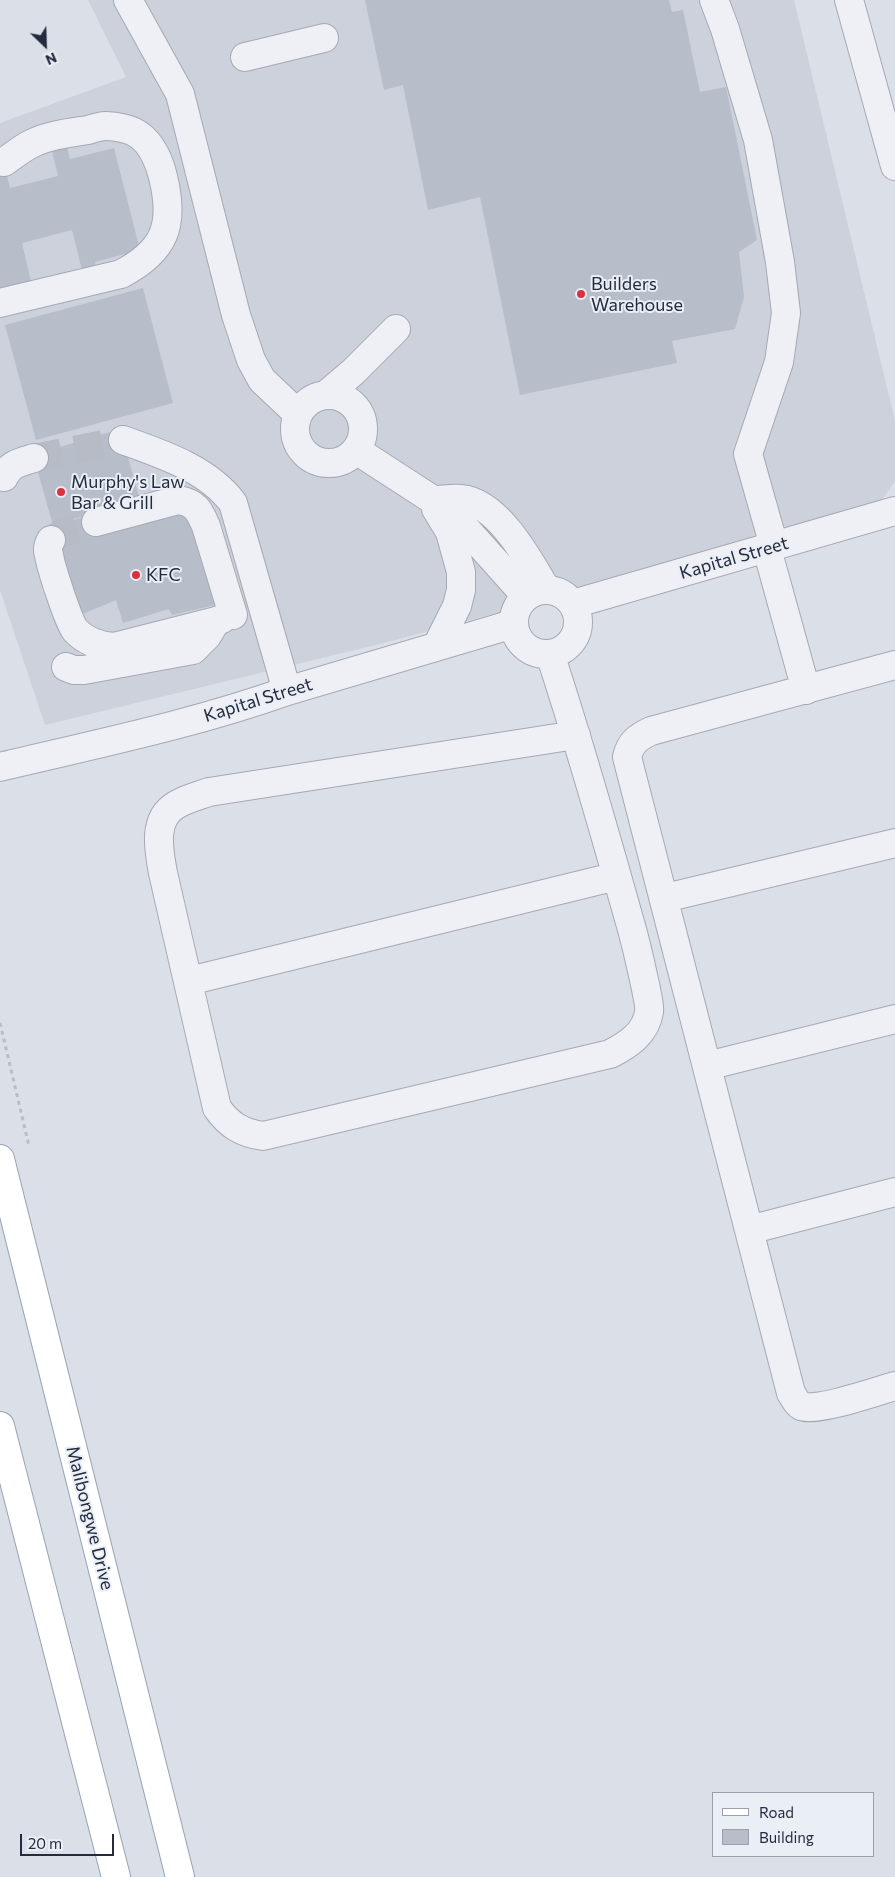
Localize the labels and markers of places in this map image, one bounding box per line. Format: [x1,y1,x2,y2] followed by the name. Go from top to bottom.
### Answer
[591,273,683,316] place label: Builders Warehouse
[575,288,587,300] marker: Builders Warehouse
[71,471,185,514] place label: Murphy's Law Bar & Grill
[55,486,67,498] marker: Murphy's Law Bar & Grill
[146,564,181,586] place label: KFC
[130,569,142,581] marker: KFC

